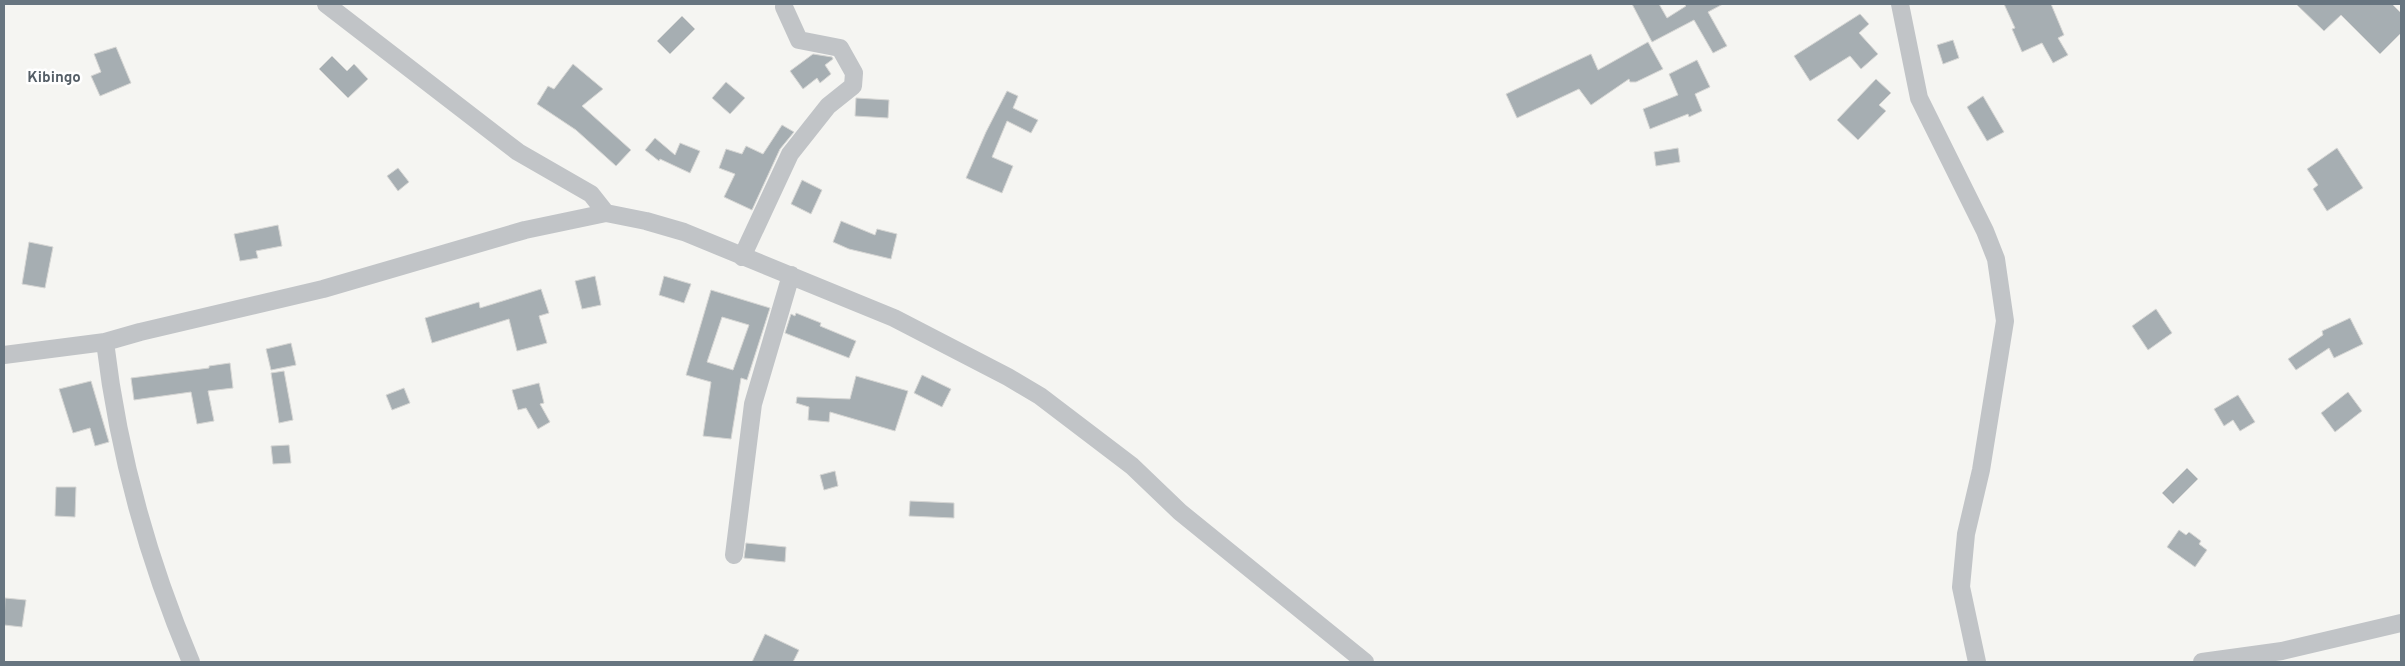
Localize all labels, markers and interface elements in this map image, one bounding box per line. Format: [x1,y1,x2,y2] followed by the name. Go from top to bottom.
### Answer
[27,69,81,88] district label: Kibingo

